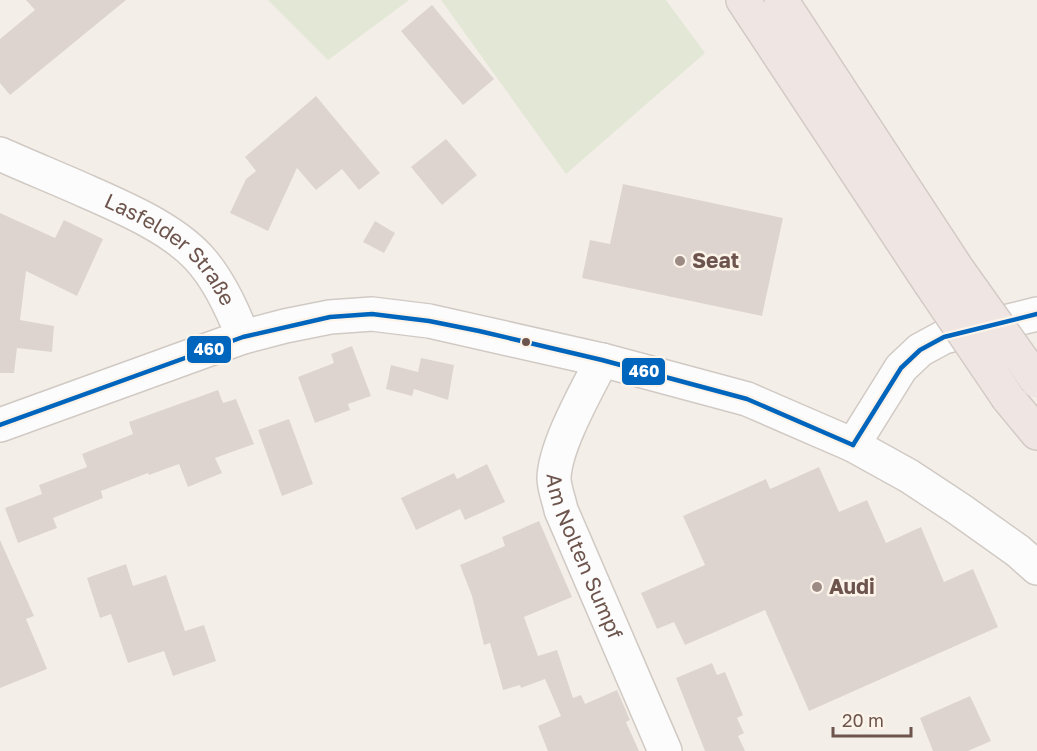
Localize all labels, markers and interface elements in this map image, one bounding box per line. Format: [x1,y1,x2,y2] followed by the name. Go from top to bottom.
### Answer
[101,187,241,310] street label: Lasfelder Straße
[692,247,739,273] place label: Seat
[673,254,687,268] marker: Seat
[186,335,232,364] line badge: 460
[520,336,532,348] unlabelled marker
[194,339,224,359] text: 460
[621,357,666,386] line badge: 460
[629,361,659,381] text: 460
[542,472,629,643] street label: Am Nolten Sumpf
[829,573,875,599] place label: Audi
[810,580,824,594] marker: Audi
[833,700,911,738] scale bar
[842,709,884,731] text: 20 m

